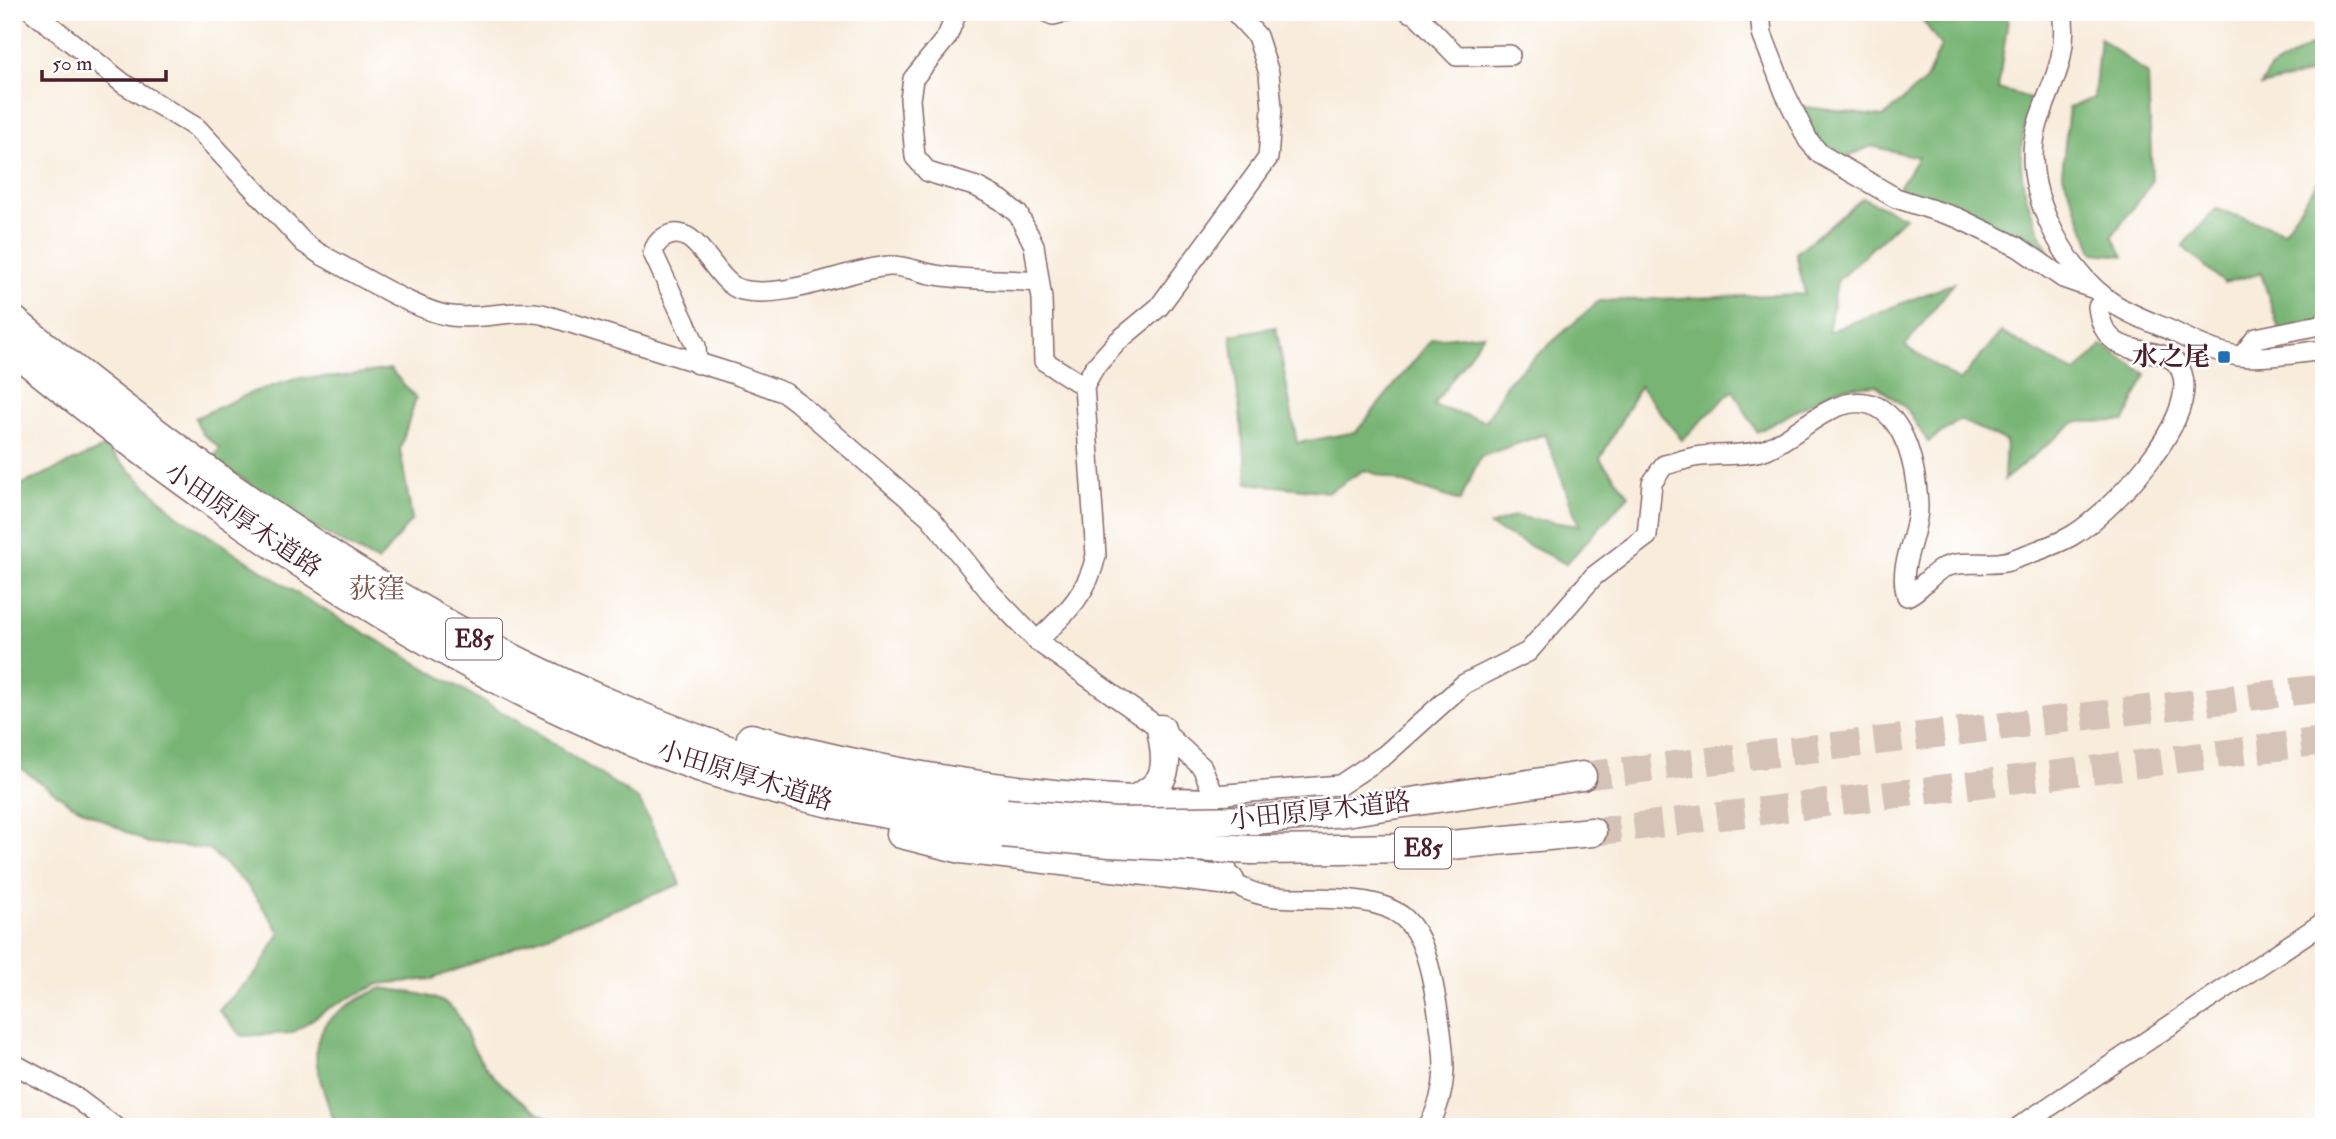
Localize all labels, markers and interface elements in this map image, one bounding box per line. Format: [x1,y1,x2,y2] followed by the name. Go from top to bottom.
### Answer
[42,38,166,82] scale bar
[52,50,93,77] text: 50 m
[2132,341,2210,373] place label: 水之尾
[2216,349,2232,365] marker: 水之尾
[159,456,327,584] street label: 小田原厚木道路
[349,572,405,607] district label: 荻窪
[446,618,502,660] road number: E85
[653,734,837,818] street label: 小田原厚木道路
[1228,786,1412,836] street label: 小田原厚木道路
[1395,828,1451,868] road number: E85

